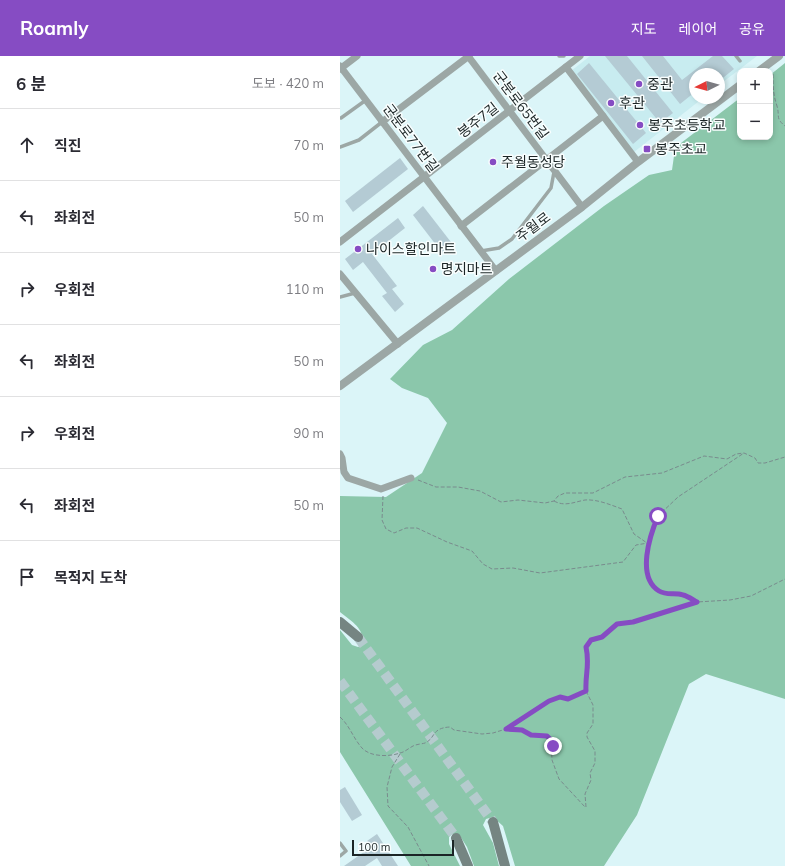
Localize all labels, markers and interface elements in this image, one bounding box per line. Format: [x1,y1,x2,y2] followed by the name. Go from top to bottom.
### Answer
[20,16,88,40] text: Roamly
[631,20,657,38] text: 지도
[679,20,717,38] text: 레이어
[739,20,765,38] text: 공유
[489,67,553,143] street label: 군분로65번길
[689,68,725,104] north arrow
[737,68,773,140] map controls
[737,68,773,104] button: +
[16,73,47,94] text: 6 분
[252,75,324,91] text: 도보 · 420 m
[647,75,673,93] place label: 중관
[634,79,644,89] marker: 중관
[619,94,645,112] place label: 후관
[454,98,502,142] street label: 봉주7길
[606,98,616,108] marker: 후관
[379,100,443,176] street label: 군분로77번길
[737,104,773,140] button: −
[648,116,725,134] place label: 봉주초등학교
[635,120,645,130] marker: 봉주초등학교
[16,134,38,156] icon: ahead
[54,136,82,155] text: 직진
[294,137,324,153] text: 70 m
[655,140,707,158] place label: 봉주초교
[642,144,652,154] marker: 봉주초교
[501,153,566,171] place label: 주월동성당
[488,157,498,167] marker: 주월동성당
[16,206,38,228] icon: left
[54,208,95,227] text: 좌회전
[512,208,554,246] street label: 주월로
[294,209,324,225] text: 50 m
[366,240,456,258] place label: 나이스할인마트
[353,244,363,254] marker: 나이스할인마트
[441,260,493,278] place label: 명지마트
[428,264,438,274] marker: 명지마트
[16,278,38,300] icon: right
[54,280,95,299] text: 우회전
[286,281,324,297] text: 110 m
[16,350,38,372] icon: left
[54,352,95,371] text: 좌회전
[294,353,324,369] text: 50 m
[16,422,38,444] icon: right
[54,424,95,443] text: 우회전
[294,425,324,441] text: 90 m
[16,494,38,516] icon: left
[54,496,95,515] text: 좌회전
[294,497,324,513] text: 50 m
[649,507,667,525] route start
[16,566,38,588] icon: arrive
[54,568,127,587] text: 목적지 도착
[544,737,562,755] route end
[352,838,454,857] scale bar
[358,840,390,854] text: 100 m

